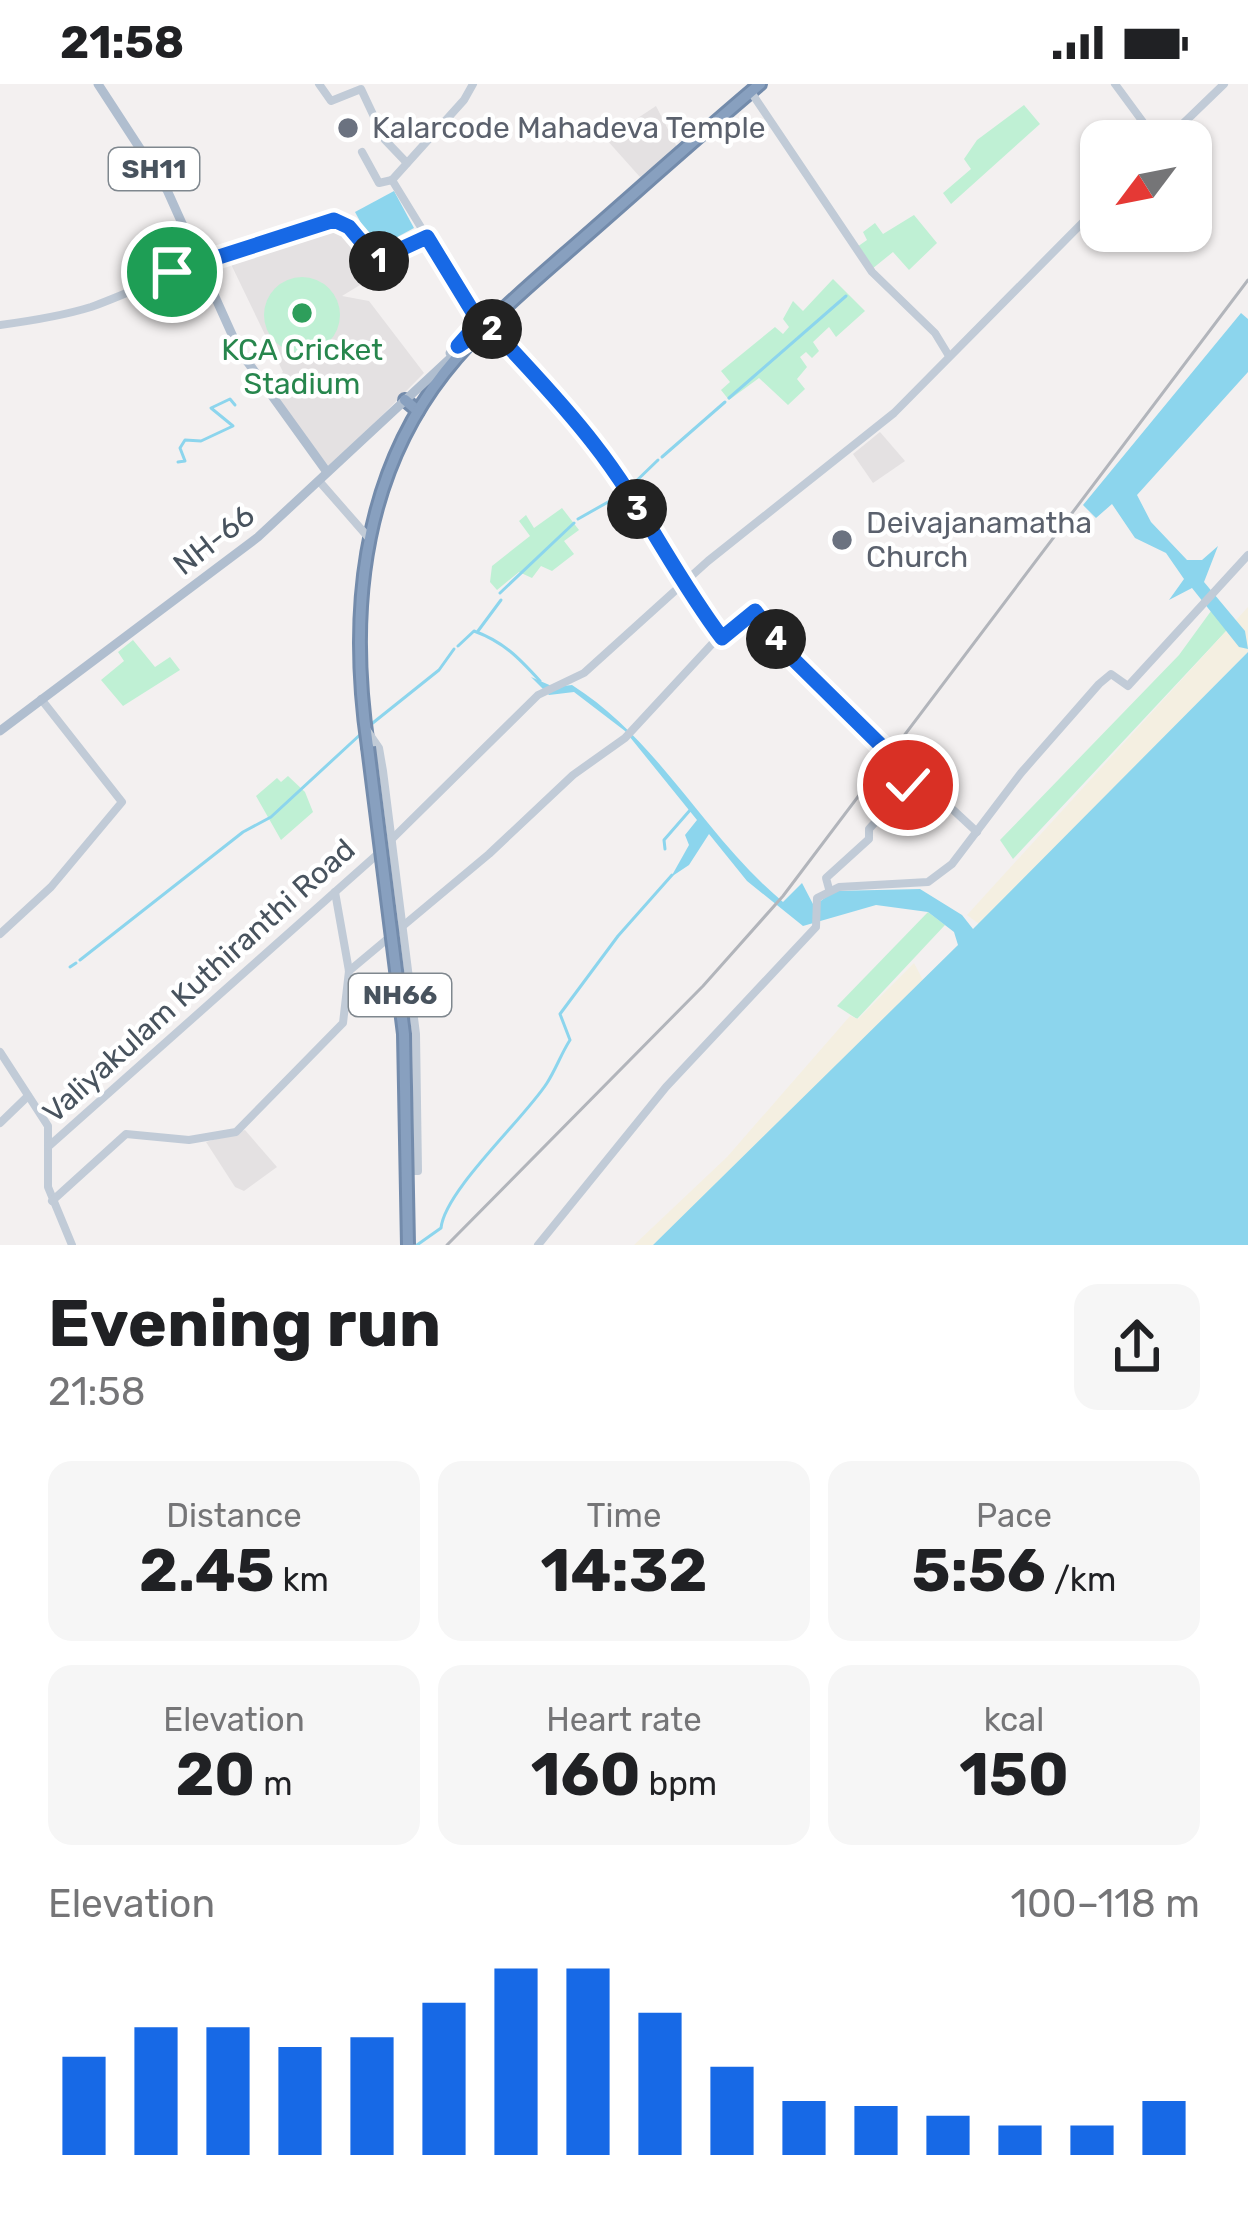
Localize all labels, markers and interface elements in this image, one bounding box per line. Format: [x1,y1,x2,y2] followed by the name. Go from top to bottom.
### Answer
[60,16,184,69] text: 21:58
[372,110,766,146] place label: Kalarcode Mahadeva Temple
[335,115,361,141] marker: Kalarcode Mahadeva Temple
[1080,120,1212,252] north arrow
[1080,120,1212,252] map controls
[109,148,199,190] road number: SH11
[121,221,223,323] pin
[349,231,409,291] pin: 1
[139,239,205,305] icon: arrive
[371,241,387,280] text: 1
[462,299,522,359] pin: 2
[289,300,315,326] marker: KCA Cricket Stadium
[481,309,503,348] text: 2
[221,332,383,402] place label: KCA Cricket Stadium
[607,479,667,539] pin: 3
[626,489,648,528] text: 3
[166,497,262,583] street label: NH-66
[866,505,1092,575] place label: Deivajanamatha Church
[829,527,855,553] marker: Deivajanamatha Church
[746,609,806,669] pin: 4
[765,619,787,658] text: 4
[857,734,959,836] pin
[875,752,941,818] icon: check
[36,831,362,1131] street label: Valiyakulam Kuthiranthi Road
[349,974,451,1016] road number: NH66
[48,1284,441,1363] text: Evening run
[1074,1284,1200,1410] button: share
[48,1369,146,1415] text: 21:58
[166,1496,302,1535] text: Distance
[587,1496,661,1535] text: Time
[976,1496,1052,1535] text: Pace
[139,1535,274,1606] text: 2.45
[541,1535,707,1606] text: 14:32
[912,1535,1046,1606] text: 5:56
[274,1560,329,1599] text: km
[1046,1560,1116,1599] text: /km
[163,1700,305,1739] text: Elevation
[546,1700,702,1739] text: Heart rate
[984,1700,1044,1739] text: kcal
[175,1739,255,1810] text: 20
[531,1739,640,1810] text: 160
[959,1739,1069,1810] text: 150
[255,1764,293,1803] text: m
[640,1764,717,1803] text: bpm
[48,1881,215,1927] text: Elevation
[1010,1881,1200,1927] text: 100–118 m

